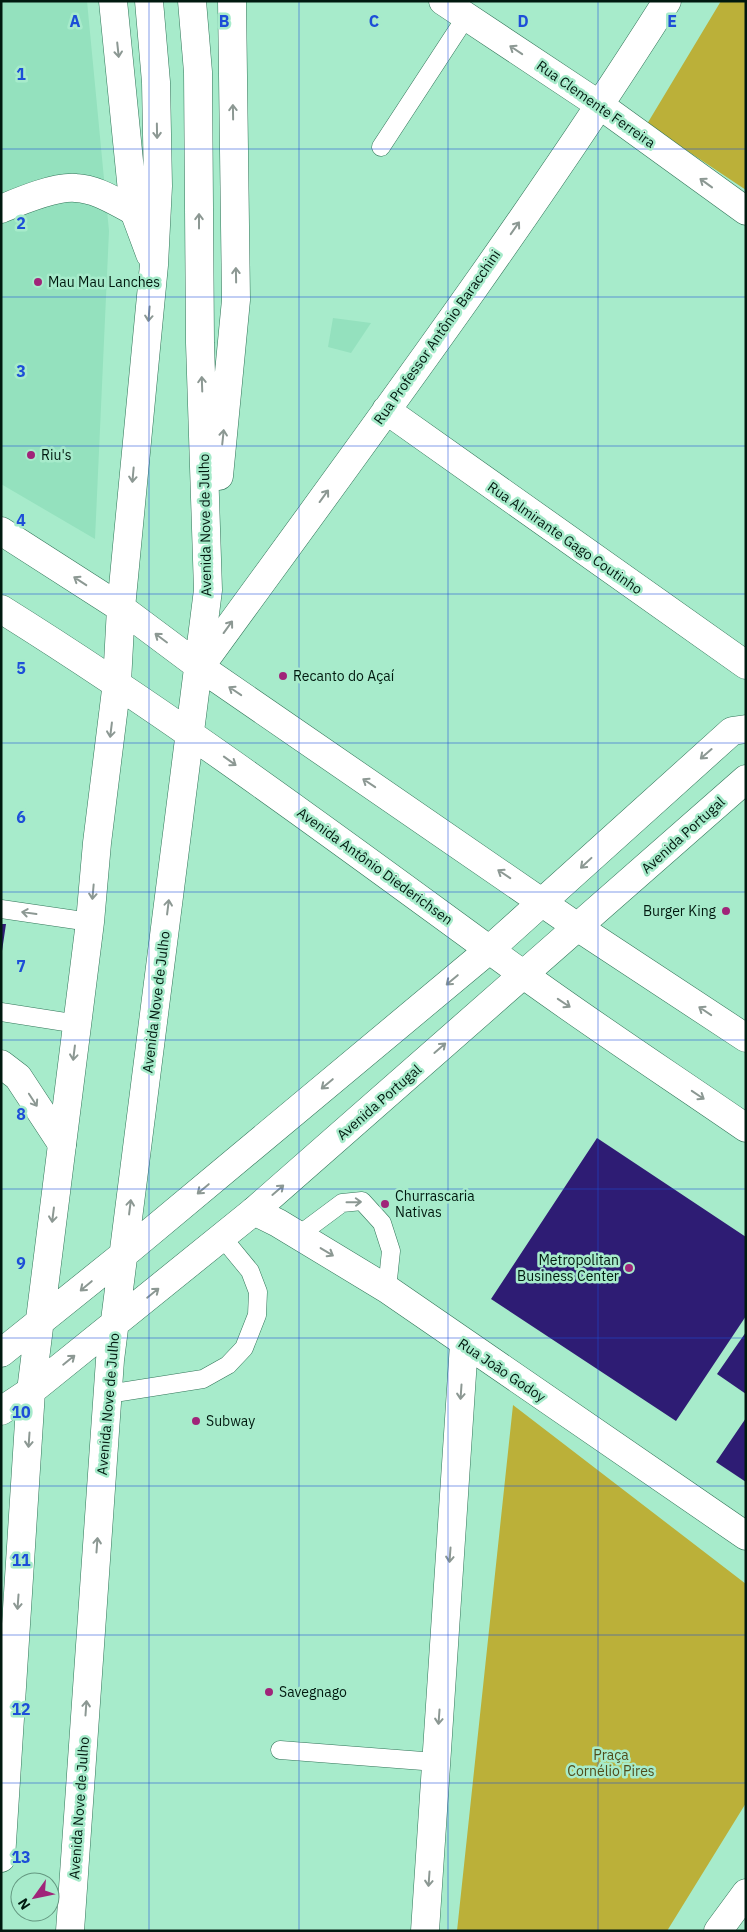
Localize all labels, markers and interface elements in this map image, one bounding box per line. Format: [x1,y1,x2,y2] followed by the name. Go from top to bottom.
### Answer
[70,11,81,31] text: A
[219,11,230,31] text: B
[369,11,379,31] text: C
[517,11,529,31] text: D
[667,11,677,31] text: E
[113,41,122,57] one-way arrow
[509,44,523,55] one-way arrow
[533,56,659,152] street label: Rua Clemente Ferreira
[16,64,26,84] text: 1
[229,105,238,121] one-way arrow
[152,122,162,139] one-way arrow
[699,178,713,188] one-way arrow
[16,213,26,233] text: 2
[194,213,204,230] one-way arrow
[509,221,520,235] one-way arrow
[370,246,504,428] street label: Rua Professor Antônio Baracchini
[231,267,240,283] one-way arrow
[48,273,160,291] place label: Mau Mau Lanches
[32,276,44,288] marker: Mau Mau Lanches
[144,305,154,321] one-way arrow
[16,361,26,381] text: 3
[197,376,206,392] one-way arrow
[218,429,228,445] one-way arrow
[41,446,72,464] place label: Riu's
[25,449,37,461] marker: Riu's
[195,453,215,596] street label: Avenida Nove de Julho
[129,467,138,483] one-way arrow
[484,478,646,598] street label: Rua Almirante Gago Coutinho
[319,489,329,503] one-way arrow
[16,510,26,530] text: 4
[73,576,87,587] one-way arrow
[223,620,233,634] one-way arrow
[155,632,168,643] one-way arrow
[16,658,26,678] text: 5
[293,667,395,685] place label: Recanto do Açaí
[277,670,289,682] marker: Recanto do Açaí
[229,686,243,696] one-way arrow
[106,722,116,738] one-way arrow
[699,748,712,760] one-way arrow
[223,756,237,766] one-way arrow
[363,778,377,788] one-way arrow
[637,793,729,877] street label: Avenida Portugal
[294,803,456,929] street label: Avenida Antônio Diederichsen
[16,807,26,827] text: 6
[579,857,592,869] one-way arrow
[497,869,511,879] one-way arrow
[88,884,98,900] one-way arrow
[163,899,173,915] one-way arrow
[643,902,717,920] place label: Burger King
[720,905,732,917] marker: Burger King
[21,908,37,918] one-way arrow
[138,930,174,1074] street label: Avenida Nove de Julho
[16,956,26,976] text: 7
[446,974,459,985] one-way arrow
[556,998,570,1008] one-way arrow
[698,1006,712,1016] one-way arrow
[434,1042,447,1054] one-way arrow
[69,1045,79,1061] one-way arrow
[333,1060,425,1144] street label: Avenida Portugal
[321,1079,334,1090] one-way arrow
[690,1090,704,1100] one-way arrow
[28,1092,38,1106] one-way arrow
[16,1104,26,1124] text: 8
[197,1183,210,1194] one-way arrow
[272,1184,285,1196] one-way arrow
[395,1187,475,1221] place label: Churrascaria Nativas
[345,1197,361,1207] one-way arrow
[379,1198,391,1210] marker: Churrascaria Nativas
[125,1199,135,1215] one-way arrow
[48,1206,58,1222] one-way arrow
[319,1248,333,1258] one-way arrow
[517,1251,619,1285] place label: Metropolitan Business Center
[16,1253,26,1273] text: 9
[623,1262,635,1274] marker: Metropolitan Business Center
[80,1281,93,1292] one-way arrow
[146,1287,159,1298] one-way arrow
[93,1332,123,1476] street label: Avenida Nove de Julho
[455,1334,549,1406] street label: Rua João Godoy
[62,1355,75,1366] one-way arrow
[456,1384,465,1400] one-way arrow
[11,1402,31,1422] text: 10
[206,1412,255,1430] place label: Subway
[190,1415,202,1427] marker: Subway
[25,1431,34,1447] one-way arrow
[92,1538,102,1554] one-way arrow
[445,1546,455,1562] one-way arrow
[11,1550,31,1570] text: 11
[14,1593,23,1609] one-way arrow
[279,1683,347,1701] place label: Savegnago
[263,1686,275,1698] marker: Savegnago
[11,1699,31,1719] text: 12
[81,1700,90,1716] one-way arrow
[435,1708,444,1724] one-way arrow
[65,1736,93,1880] street label: Avenida Nove de Julho
[567,1746,655,1780] park label: Praça Cornélio Pires
[11,1847,31,1867] text: 13
[424,1871,433,1887] one-way arrow
[10,1872,60,1922] north arrow
[14,1895,34,1913] text: N

